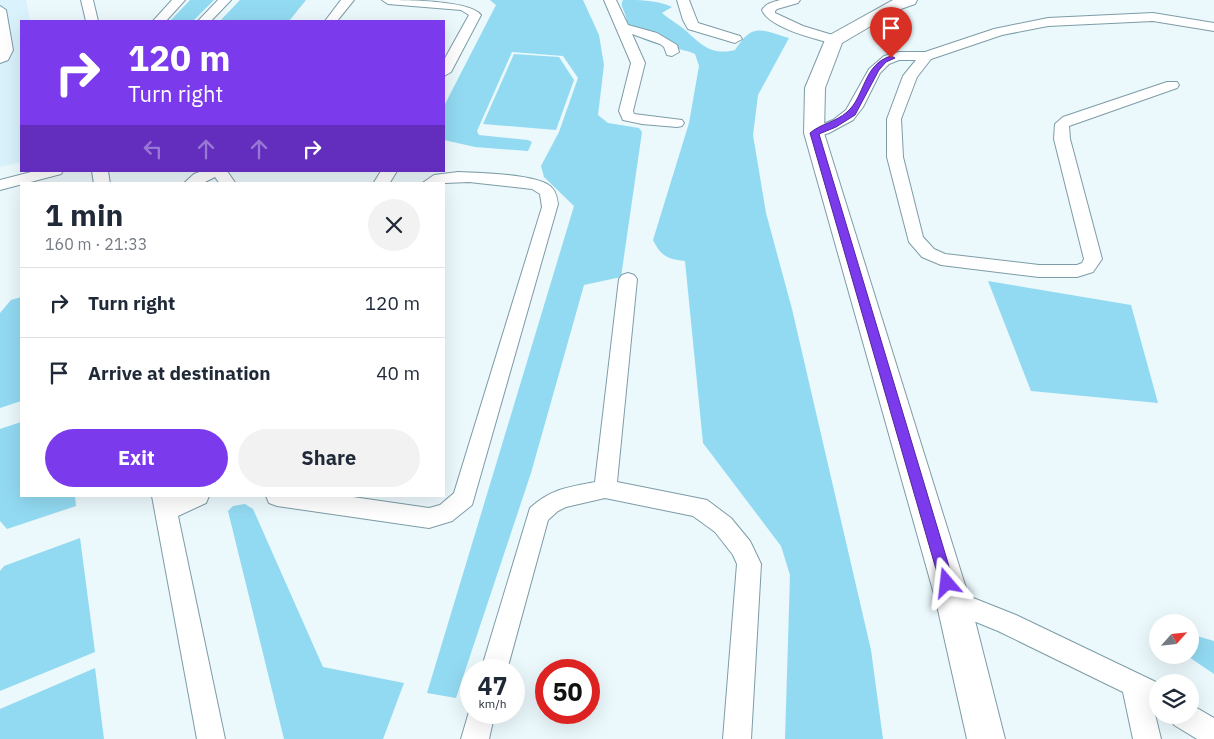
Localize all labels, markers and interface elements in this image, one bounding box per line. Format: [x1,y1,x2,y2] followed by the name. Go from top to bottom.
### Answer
[870,7,912,58] pin
[877,14,905,42] icon: arrive
[128,35,231,81] text: 120 m
[45,40,110,105] icon: right
[128,79,223,108] text: Turn right
[139,135,167,163] icon: left
[192,135,220,163] icon: ahead
[245,135,273,163] icon: ahead
[298,135,326,163] icon: right
[45,195,123,234] text: 1 min
[368,199,420,251] button: close
[45,234,147,254] text: 160 m · 21:33
[45,289,73,317] icon: right
[88,291,175,315] text: Turn right
[365,291,420,315] text: 120 m
[45,359,73,387] icon: arrive
[88,361,271,385] text: Arrive at destination
[376,361,420,385] text: 40 m
[45,429,228,487] button: Exit
[238,429,420,487] button: Share
[920,556,972,608] position arrow
[1149,614,1199,664] north arrow
[1149,614,1199,724] map controls
[535,659,600,724] speed limit sign: 50
[477,669,508,702] text: 47
[1149,674,1199,724] button: layers
[478,696,507,711] text: km/h

